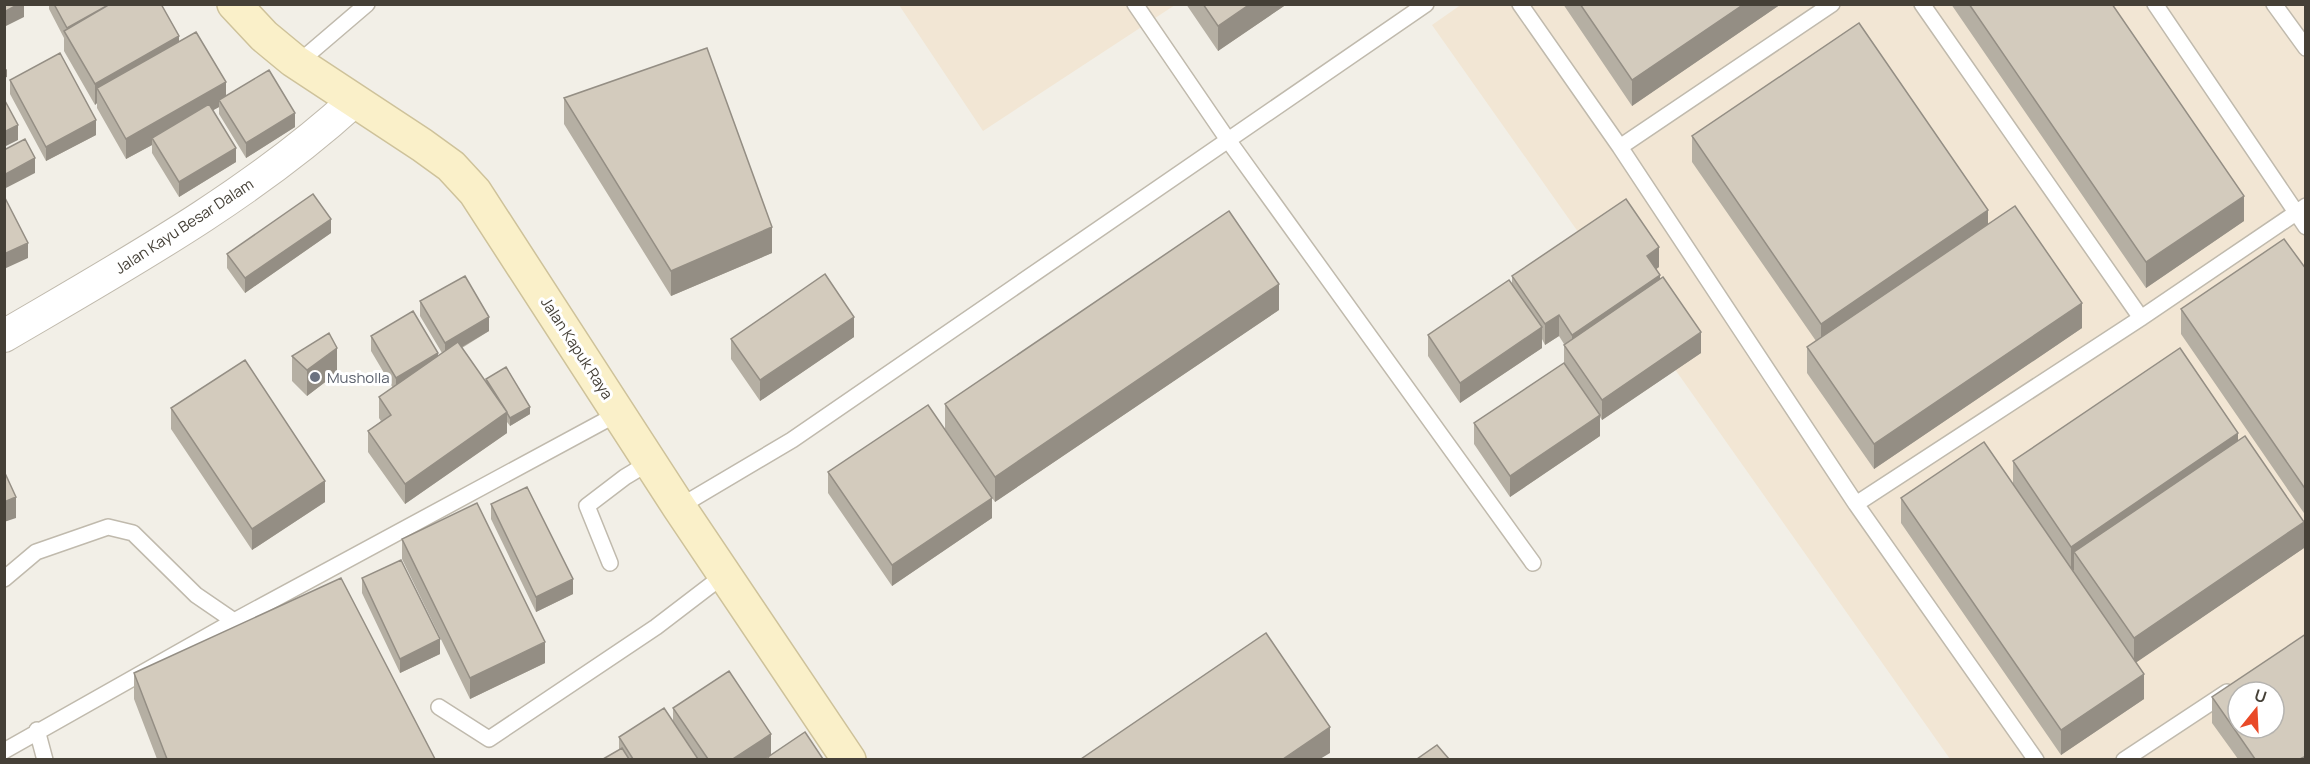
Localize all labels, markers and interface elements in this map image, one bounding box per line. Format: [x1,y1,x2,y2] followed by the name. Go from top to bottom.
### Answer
[111,173,257,279] street label: Jalan Kayu Besar Dalam
[536,293,618,403] street label: Jalan Kapuk Raya
[327,367,390,388] place label: Musholla
[308,370,322,384] marker: Musholla
[2226,680,2286,740] north arrow
[2252,683,2270,708] text: U

